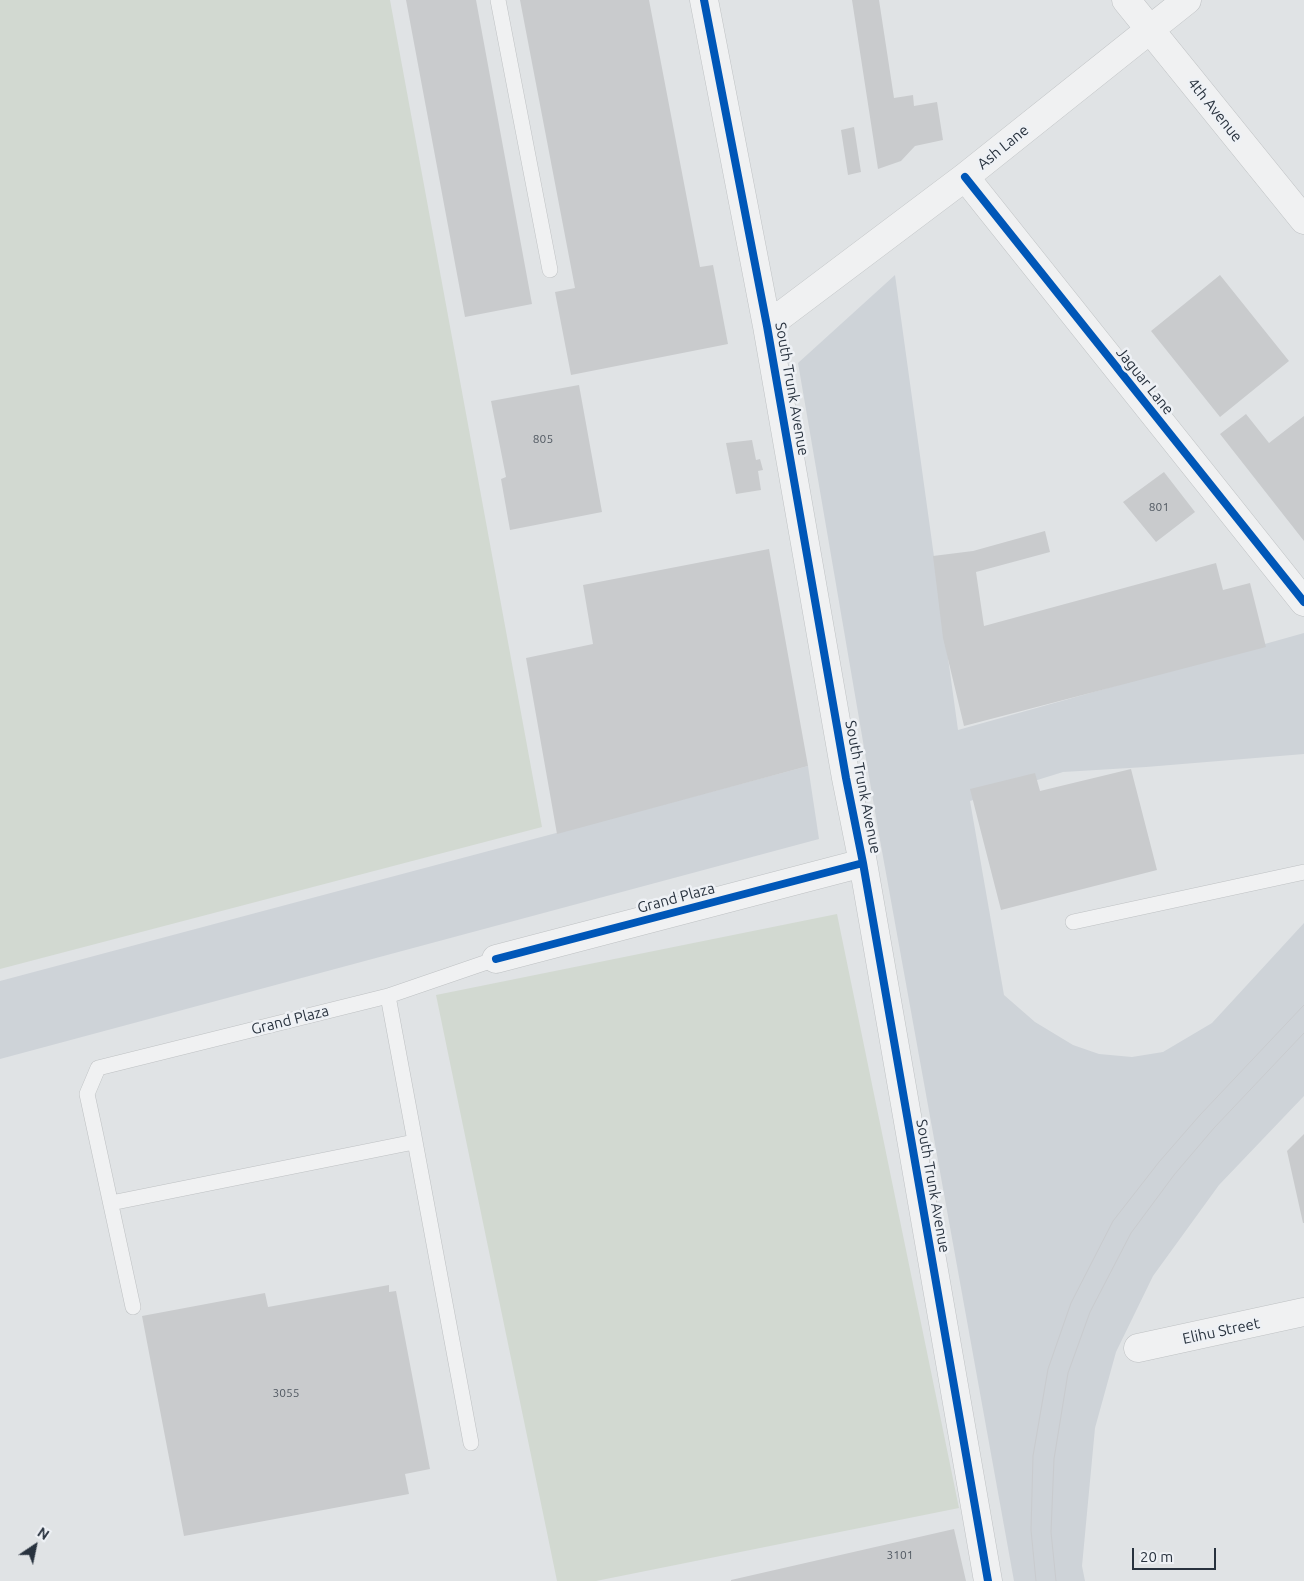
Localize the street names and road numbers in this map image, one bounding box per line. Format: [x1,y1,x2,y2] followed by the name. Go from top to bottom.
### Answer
[1184,74,1246,146] street label: 4th Avenue
[974,121,1032,173] street label: Ash Lane
[771,321,813,457] street label: South Trunk Avenue
[1112,344,1178,418] street label: Jaguar Lane
[841,719,885,855] street label: South Trunk Avenue
[635,879,717,917] street label: Grand Plaza
[249,1002,331,1038] street label: Grand Plaza
[912,1118,954,1254] street label: South Trunk Avenue
[1181,1314,1261,1348] street label: Elihu Street

